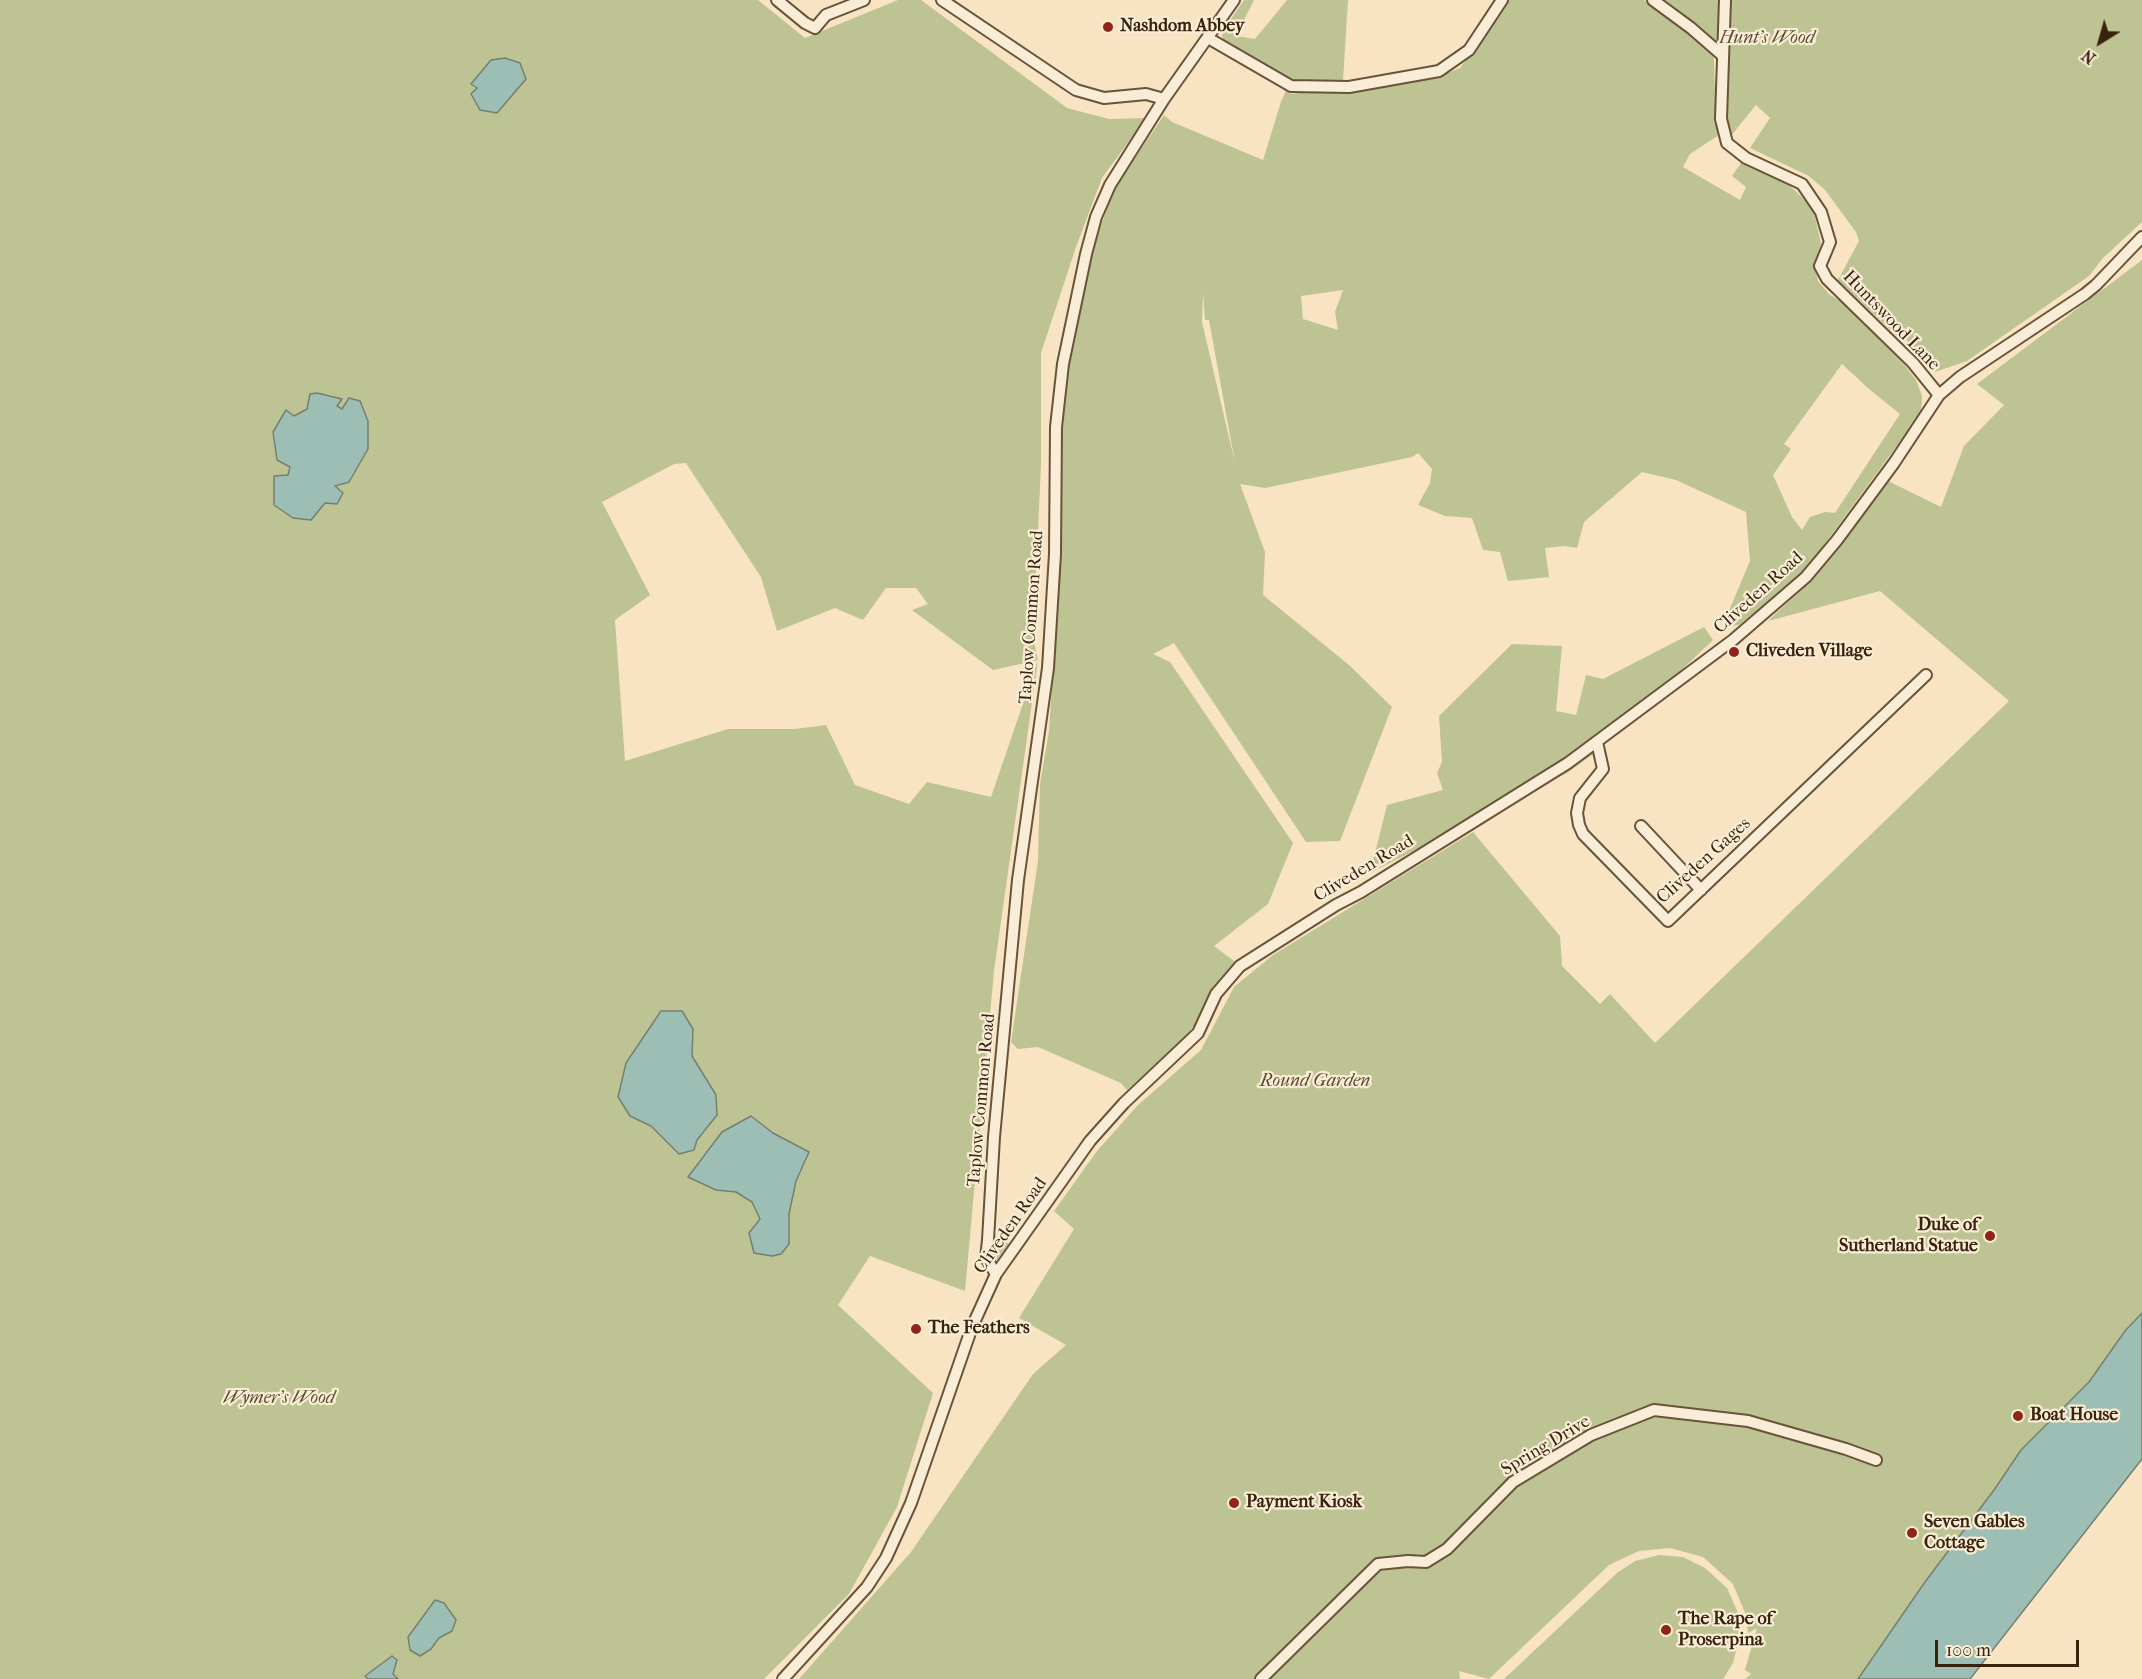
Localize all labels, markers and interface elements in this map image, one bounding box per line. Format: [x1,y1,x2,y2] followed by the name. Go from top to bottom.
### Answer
[2070,12,2130,72] north arrow
[1120,16,1245,38] place label: Nashdom Abbey
[1101,20,1115,34] marker: Nashdom Abbey
[1719,28,1815,50] park label: Hunt's Wood
[2078,46,2099,68] text: N
[1838,266,1944,376] street label: Huntswood Lane
[1015,530,1049,704] street label: Taplow Common Road
[1710,547,1808,639] street label: Cliveden Road
[1746,641,1872,663] place label: Cliveden Village
[1727,645,1741,659] marker: Cliveden Village
[1653,813,1755,909] street label: Cliveden Gages
[1310,831,1418,907] street label: Cliveden Road
[964,1012,1000,1188] street label: Taplow Common Road
[1260,1071,1370,1093] park label: Round Garden
[970,1174,1052,1278] street label: Cliveden Road
[1839,1215,1978,1258] place label: Duke of Sutherland Statue
[1983,1229,1997,1243] marker: Duke of Sutherland Statue
[928,1318,1030,1340] place label: The Feathers
[909,1322,923,1336] marker: The Feathers
[223,1388,335,1410] park label: Wymer's Wood
[2030,1405,2118,1427] place label: Boat House
[2011,1409,2025,1423] marker: Boat House
[1498,1411,1594,1481] street label: Spring Drive
[1246,1492,1362,1514] place label: Payment Kiosk
[1227,1496,1241,1510] marker: Payment Kiosk
[1924,1512,2025,1555] place label: Seven Gables Cottage
[1905,1526,1919,1540] marker: Seven Gables Cottage
[1678,1609,1772,1652] place label: The Rape of Proserpina
[1659,1623,1673,1637] marker: The Rape of Proserpina
[1938,1628,2082,1666] scale bar
[1946,1640,1991,1661] text: 100 m

